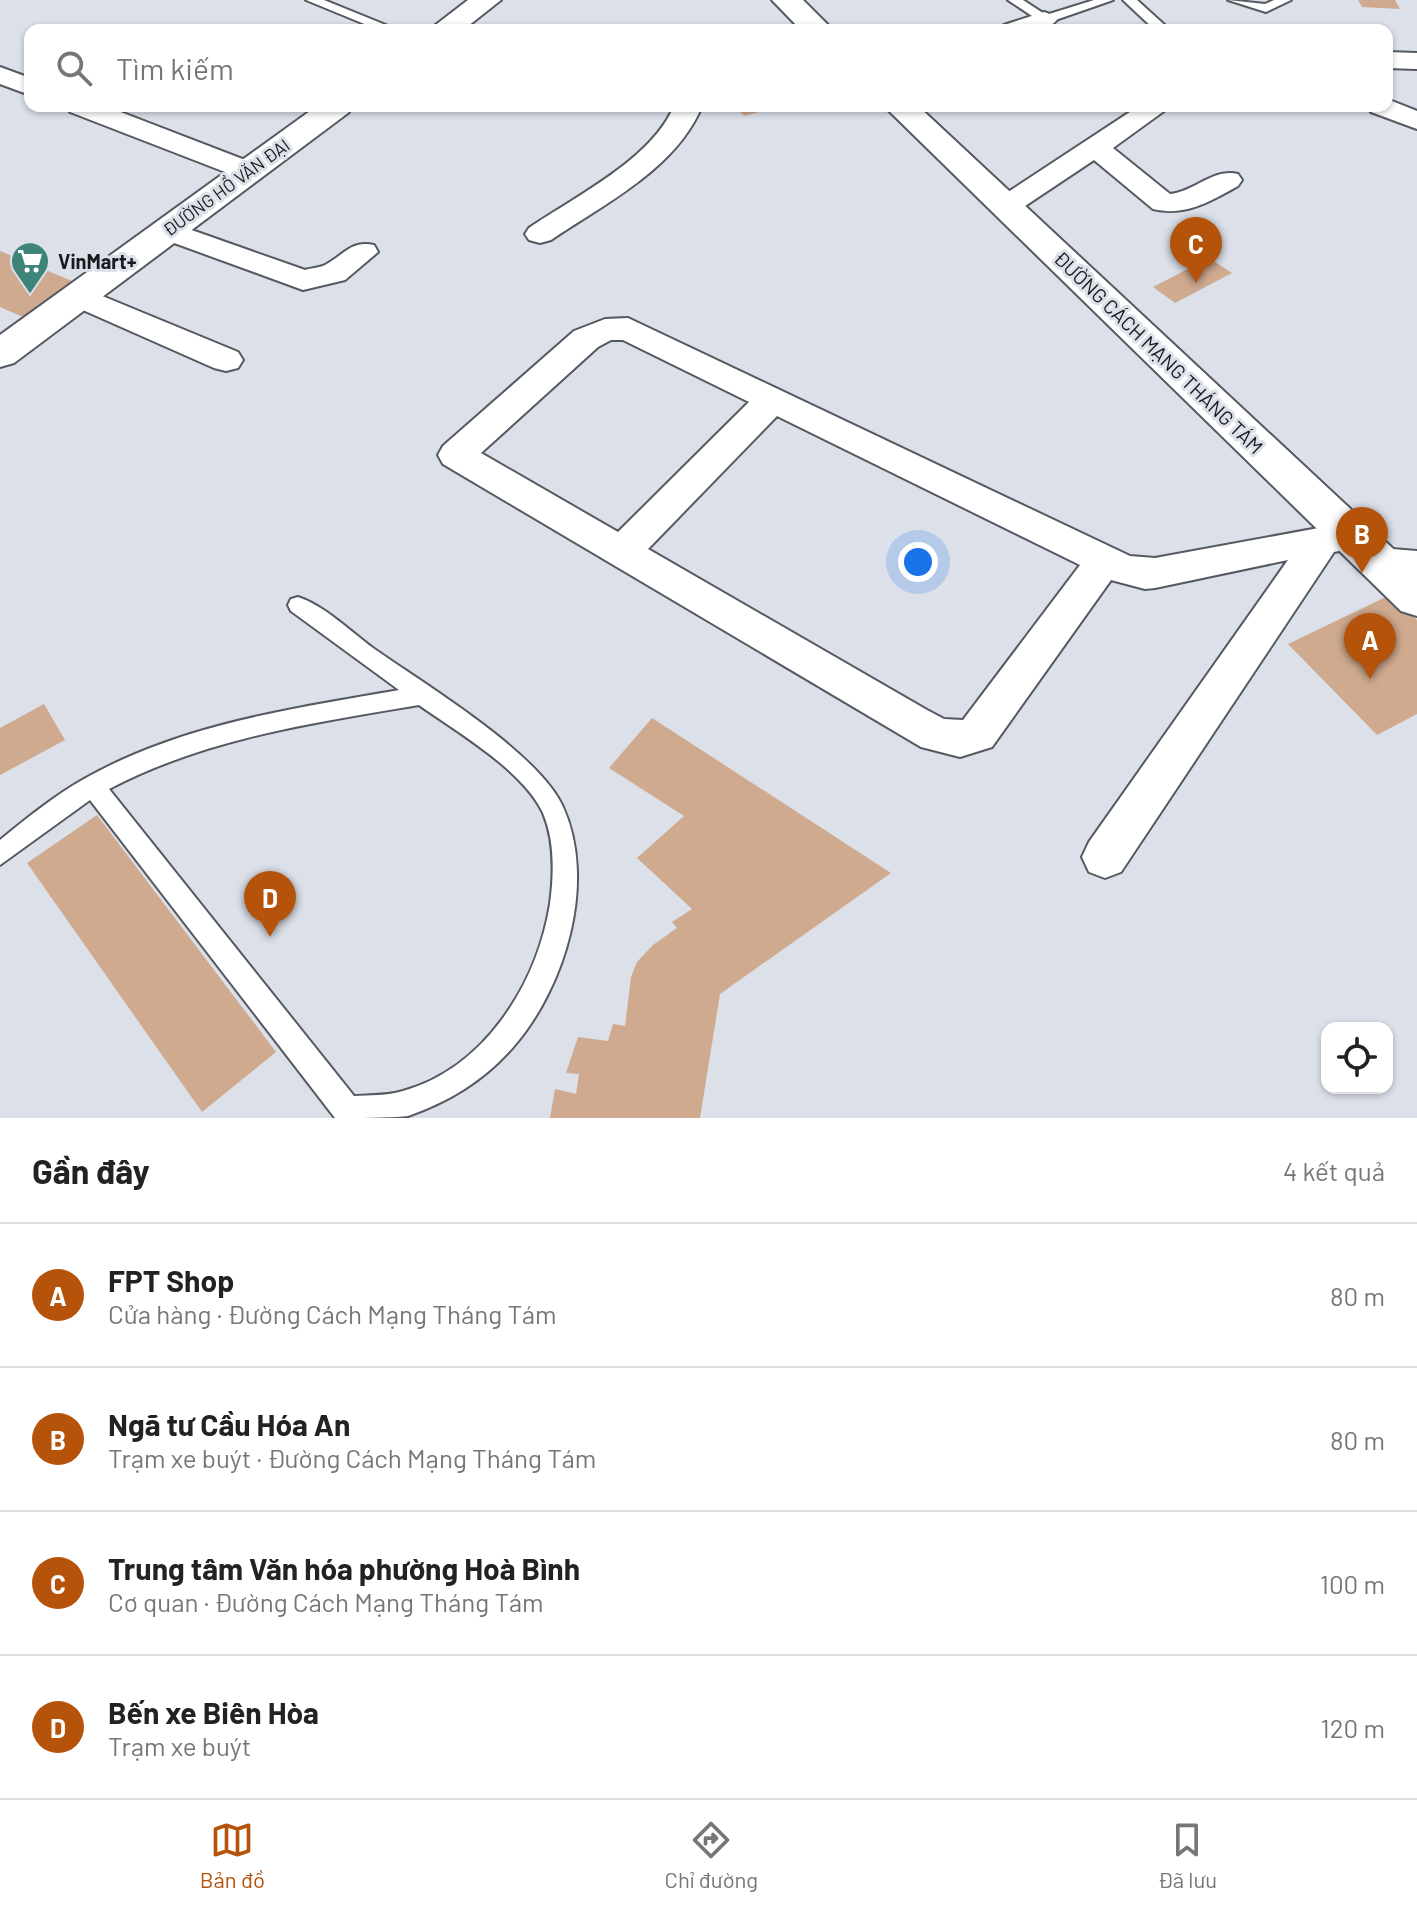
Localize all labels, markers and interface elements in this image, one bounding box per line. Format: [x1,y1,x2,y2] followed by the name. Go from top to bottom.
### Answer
[24,24,1393,112] search box
[52,46,96,90] icon: search
[116,50,234,86] text: Tìm kiếm
[158,134,294,240] street label: ĐƯỜNG HỒ VĂN ĐẠI
[1170,217,1222,283] pin: C
[9,240,51,295] supermarket icon: VinMart+
[1050,246,1268,458] street label: ĐƯỜNG CÁCH MẠNG THÁNG TÁM
[58,249,137,273] place label: VinMart+
[1336,507,1388,573] pin: B
[898,542,938,582] your location
[1344,613,1396,679] pin: A
[244,871,296,937] pin: D
[1321,1022,1393,1094] map controls
[1321,1022,1393,1094] button: locate
[32,1150,150,1191] text: Gần đây
[1283,1155,1385,1186] text: 4 kết quả
[108,1262,234,1298] text: FPT Shop
[49,1280,67,1311] text: A
[1330,1280,1385,1311] text: 80 m
[108,1298,557,1329] text: Cửa hàng · Đường Cách Mạng Tháng Tám
[108,1406,350,1442] text: Ngã tư Cầu Hóa An
[50,1424,66,1455] text: B
[1330,1424,1385,1455] text: 80 m
[108,1442,596,1473] text: Trạm xe buýt · Đường Cách Mạng Tháng Tám
[108,1550,580,1586] text: Trung tâm Văn hóa phường Hoà Bình
[50,1568,66,1599] text: C
[1320,1568,1385,1599] text: 100 m
[108,1586,544,1617] text: Cơ quan · Đường Cách Mạng Tháng Tám
[108,1694,319,1730] text: Bến xe Biên Hòa
[50,1712,66,1743] text: D
[1321,1712,1385,1743] text: 120 m
[108,1730,251,1761] text: Trạm xe buýt
[200,1818,265,1892] tab: Bản đồ
[665,1818,758,1892] tab: Chỉ đường
[1158,1818,1217,1892] tab: Đã lưu

